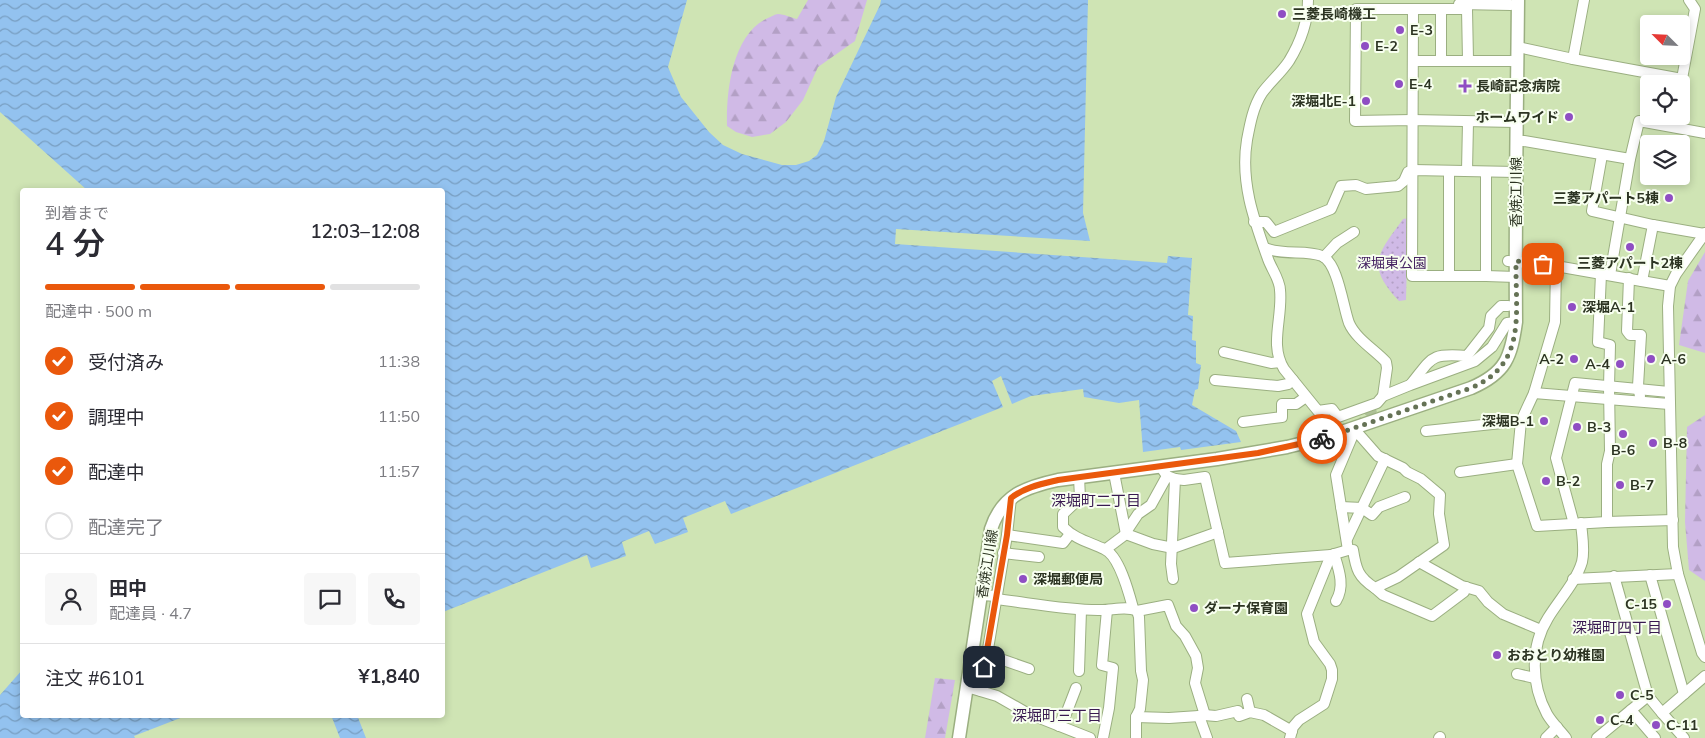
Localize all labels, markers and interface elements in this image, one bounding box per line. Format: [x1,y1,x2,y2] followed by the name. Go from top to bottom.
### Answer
[1292,5,1376,23] place label: 三菱長崎機工
[1276,8,1288,20] marker: 三菱長崎機工
[1640,15,1690,65] north arrow
[1640,15,1690,185] map controls
[1410,21,1433,39] place label: E-3
[1394,24,1406,36] marker: E-3
[1375,37,1398,55] place label: E-2
[1359,40,1371,52] marker: E-2
[1409,75,1432,93] place label: E-4
[1640,75,1690,125] button: locate
[1476,77,1560,95] place label: 長崎記念病院
[1393,78,1405,90] marker: E-4
[1458,79,1472,93] marker: 長崎記念病院
[1291,92,1356,110] place label: 深堀北E-1
[1360,95,1372,107] marker: 深堀北E-1
[1475,108,1559,126] place label: ホームワイド
[1563,111,1575,123] marker: ホームワイド
[1640,135,1690,185] button: layers
[1507,157,1525,227] street label: 香焼江川線
[1553,189,1659,207] place label: 三菱アパート5棟
[1663,192,1675,204] marker: 三菱アパート5棟
[45,203,109,223] text: 到着まで
[310,219,420,243] text: 12:03–12:08
[45,223,105,263] text: 4 分
[1624,241,1636,253] marker: 三菱アパート2棟
[1522,243,1564,285] pin
[1529,250,1557,278] icon: bag
[1357,254,1427,272] park label: 深堀東公園
[1577,254,1683,272] place label: 三菱アパート2棟
[1582,298,1635,316] place label: 深堀A-1
[45,301,152,321] text: 配達中 · 500 m
[1566,301,1578,313] marker: 深堀A-1
[45,347,73,375] icon: check
[88,350,164,374] text: 受付済み
[1539,350,1564,368] place label: A-2
[1661,350,1686,368] place label: A-6
[378,351,420,371] text: 11:38
[1568,353,1580,365] marker: A-2
[1645,353,1657,365] marker: A-6
[1585,355,1611,373] place label: A-4
[1614,358,1626,370] marker: A-4
[45,402,73,430] icon: check
[88,405,145,429] text: 調理中
[378,406,420,426] text: 11:50
[1482,412,1534,430] place label: 深堀B-1
[1297,414,1347,464] courier
[1538,415,1550,427] marker: 深堀B-1
[1587,418,1611,436] place label: B-3
[1571,421,1583,433] marker: B-3
[1308,425,1336,453] icon: bike
[1617,428,1629,440] marker: B-6
[1663,434,1687,452] place label: B-8
[1647,437,1659,449] marker: B-8
[1611,441,1635,459] place label: B-6
[45,457,73,485] icon: check
[88,460,145,484] text: 配達中
[378,461,420,481] text: 11:57
[1556,472,1580,490] place label: B-2
[1540,475,1552,487] marker: B-2
[1630,476,1654,494] place label: B-7
[1614,479,1626,491] marker: B-7
[1051,491,1141,510] district label: 深堀町二丁目
[88,515,164,539] text: 配達完了
[973,528,1001,600] street label: 香焼江川線
[1033,570,1103,588] place label: 深堀郵便局
[45,573,97,625] button: person
[304,573,356,625] button: chat
[368,573,420,625] button: phone
[1017,573,1029,585] marker: 深堀郵便局
[109,576,147,600] text: 田中
[1625,595,1657,613] place label: C-15
[1661,598,1673,610] marker: C-15
[1204,599,1288,617] place label: ダーナ保育園
[1188,602,1200,614] marker: ダーナ保育園
[109,603,192,623] text: 配達員 · 4.7
[1572,618,1662,637] district label: 深堀町四丁目
[963,646,1005,688] pin
[1507,646,1605,664] place label: おおとり幼稚園
[1491,649,1503,661] marker: おおとり幼稚園
[970,653,998,681] icon: home
[358,664,420,688] text: ¥1,840
[45,666,145,690] text: 注文 #6101
[1630,686,1654,704] place label: C-5
[1614,689,1626,701] marker: C-5
[1012,706,1102,725] district label: 深堀町三丁目
[1610,711,1634,729] place label: C-4
[1594,714,1606,726] marker: C-4
[1666,716,1698,734] place label: C-11
[1650,719,1662,731] marker: C-11

